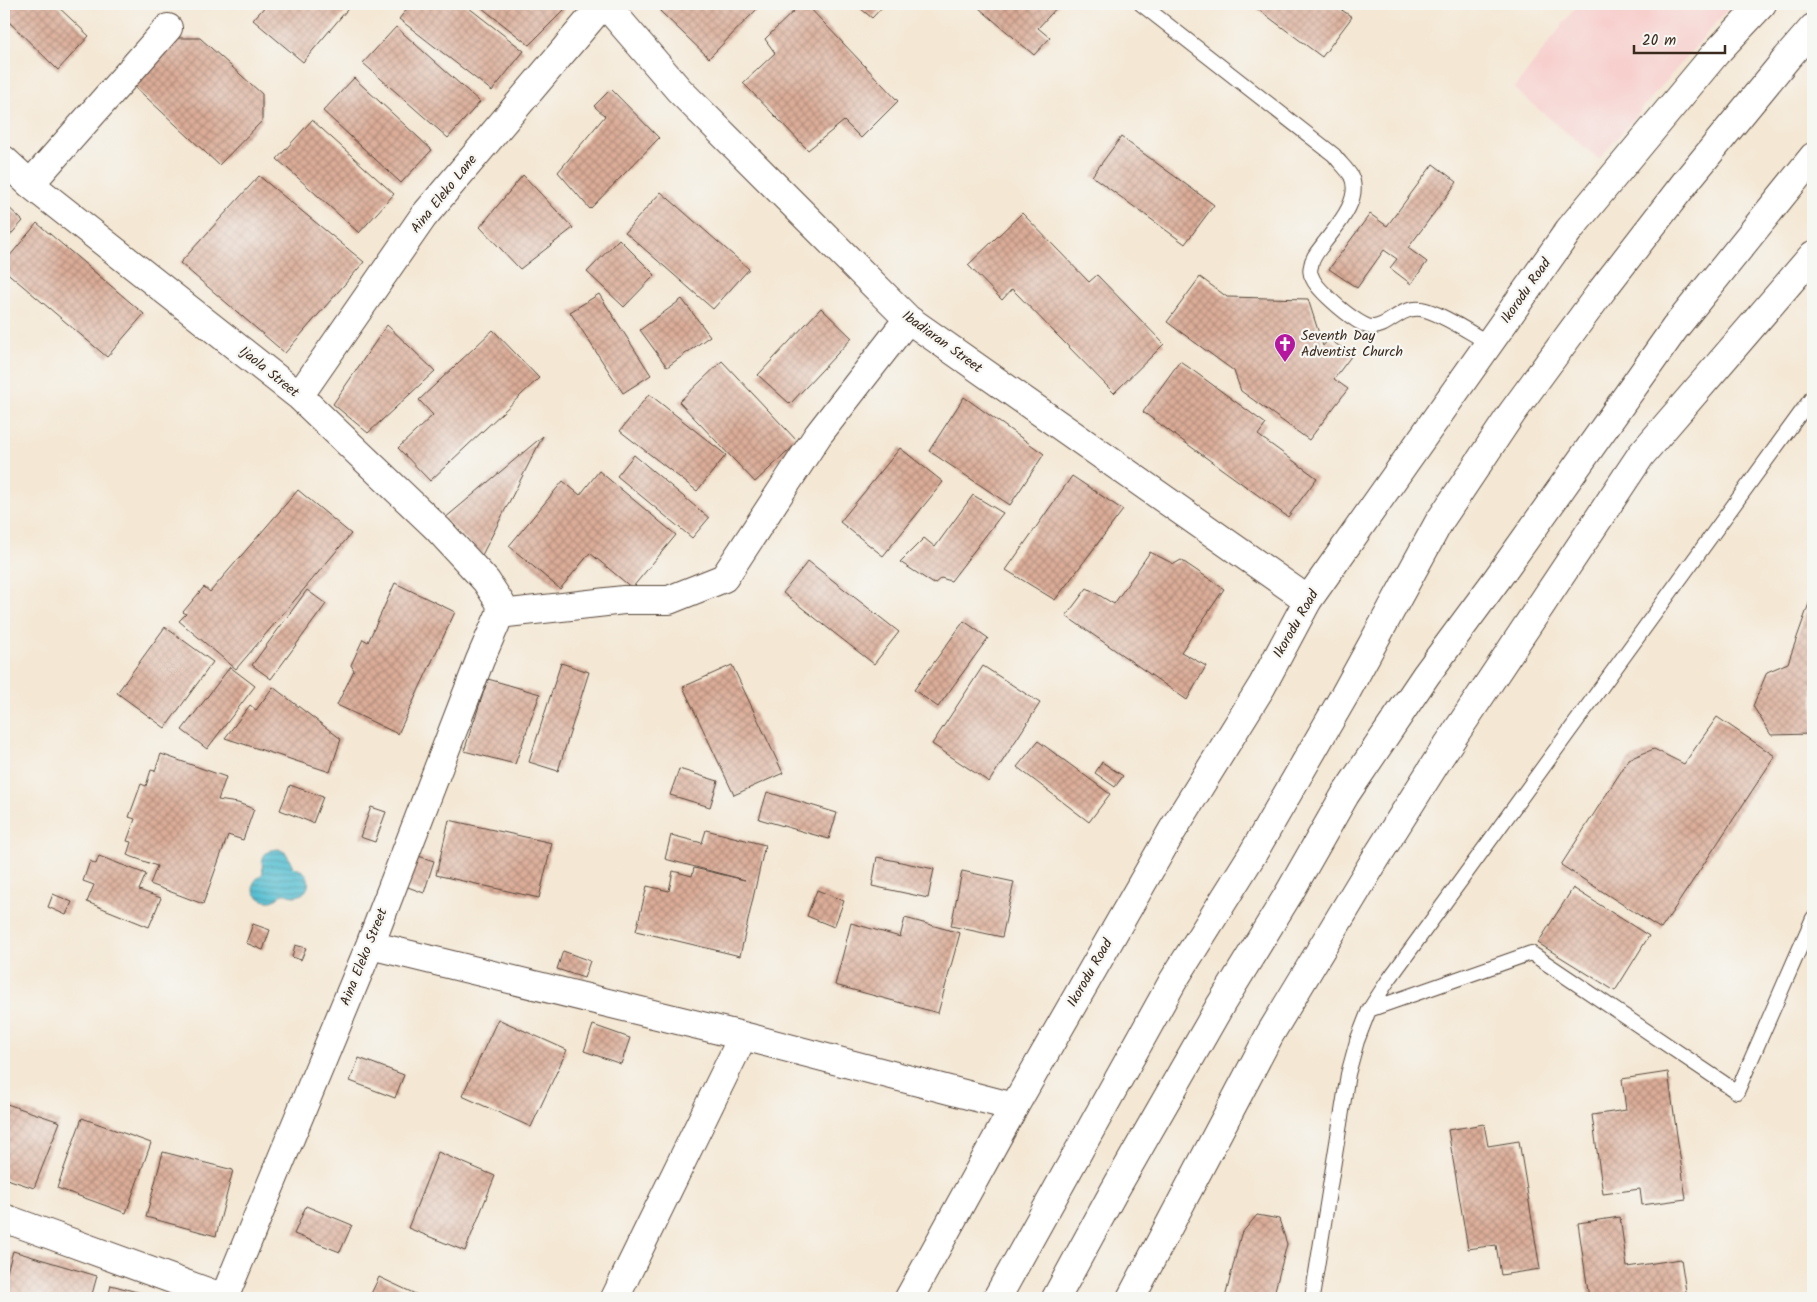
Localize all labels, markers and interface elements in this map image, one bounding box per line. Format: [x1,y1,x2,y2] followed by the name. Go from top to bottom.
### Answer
[1634,22,1726,54] scale bar
[1642,29,1676,53] text: 20 m
[405,149,483,238] street label: Aina Eleko Lane
[1495,253,1557,328] street label: Ikorodu Road
[897,305,987,379] street label: Ibadiaran Street
[1301,325,1403,363] place label: Seventh Day Adventist Church
[1273,332,1297,363] church icon: Seventh Day Adventist Church
[234,341,304,404] street label: Ijaola Street
[1268,585,1325,662] street label: Ikorodu Road
[334,904,394,1009] street label: Aina Eleko Street
[1062,934,1119,1011] street label: Ikorodu Road

